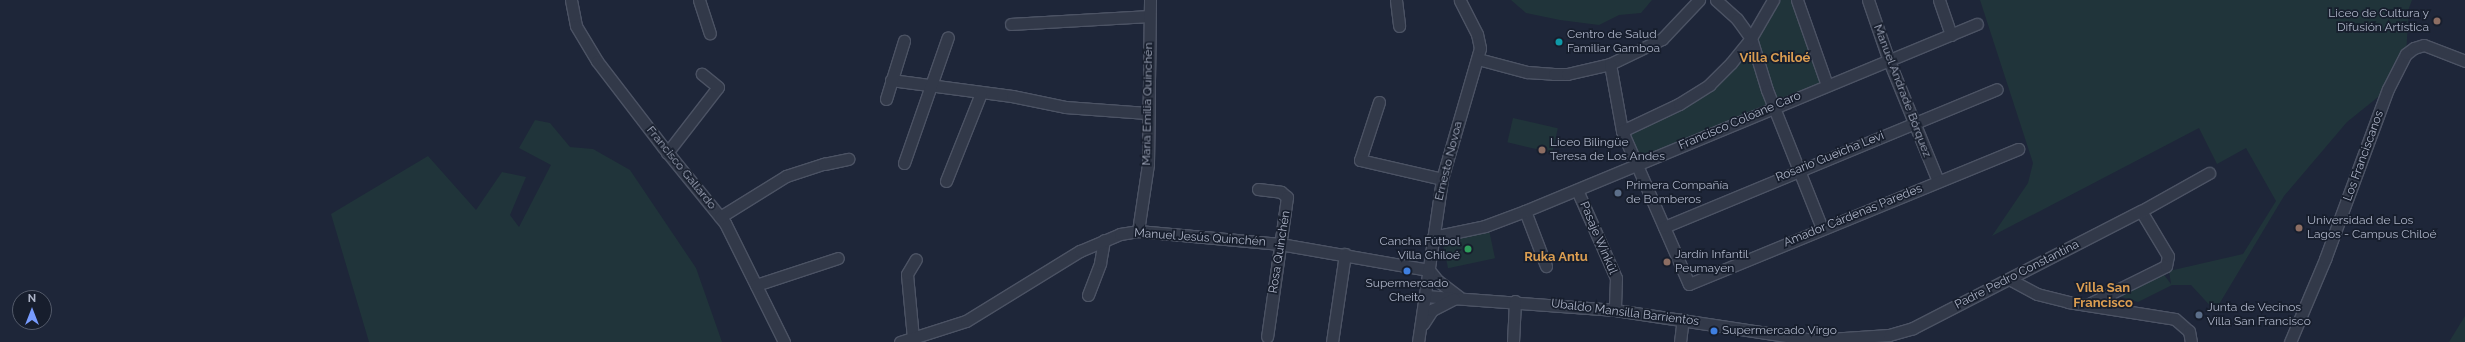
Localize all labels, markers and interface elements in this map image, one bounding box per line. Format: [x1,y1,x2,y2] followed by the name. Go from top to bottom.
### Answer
[2328,7,2429,35] place label: Liceo de Cultura y Difusión Artística
[2432,16,2442,26] marker: Liceo de Cultura y Difusión Artística
[1870,22,1934,160] street label: Manuel Andrade Bórquez
[1567,28,1660,56] place label: Centro de Salud Familiar Gamboa
[1554,37,1564,47] marker: Centro de Salud Familiar Gamboa
[1140,42,1156,166] street label: María Emilia Quinchén
[1740,50,1810,66] district label: Villa Chiloé
[1677,89,1803,153] street label: Francisco Coloane Caro
[2341,109,2387,203] street label: Los Franciscanos
[1432,120,1466,202] street label: Ernesto Novoa
[643,123,719,213] street label: Francisco Gallardo
[1774,129,1886,185] street label: Rosario Gueicha Levi
[1550,136,1665,164] place label: Liceo Bilingüe Teresa de Los Andes
[1537,145,1547,155] marker: Liceo Bilingüe Teresa de Los Andes
[1626,179,1729,207] place label: Primera Compañía de Bomberos
[1781,181,1925,251] street label: Amador Cárdenas Paredes
[1613,188,1623,198] marker: Primera Compañía de Bomberos
[1576,199,1620,277] street label: Pasaje Winkül
[1266,210,1294,294] street label: Rosa Quinchén
[2307,214,2437,242] place label: Universidad de Los Lagos - Campus Chiloé
[2294,223,2304,233] marker: Universidad de Los Lagos - Campus Chiloé
[1133,226,1267,250] street label: Manuel Jesús Quinchén
[1379,235,1460,263] place label: Cancha Fútbol Villa Chiloé
[1953,237,2081,313] street label: Padre Pedro Constantina
[1463,244,1473,254] marker: Cancha Fútbol Villa Chiloé
[1675,248,1749,276] place label: Jardín Infantil Peumayen
[1524,249,1588,265] district label: Ruka Antu
[1662,257,1672,267] marker: Jardín Infantil Peumayen
[1402,266,1412,276] marker: Supermercado Cheito
[1366,277,1448,305] place label: Supermercado Cheito
[2073,281,2133,312] district label: Villa San Francisco
[12,290,52,330] north arrow
[28,292,36,305] text: N
[1550,297,1700,329] street label: Ubaldo Mansilla Barrientos
[2207,301,2311,329] place label: Junta de Vecinos Villa San Francisco
[2194,310,2204,320] marker: Junta de Vecinos Villa San Francisco
[1722,324,1837,338] place label: Supermercado Virgo
[1709,326,1719,336] marker: Supermercado Virgo

